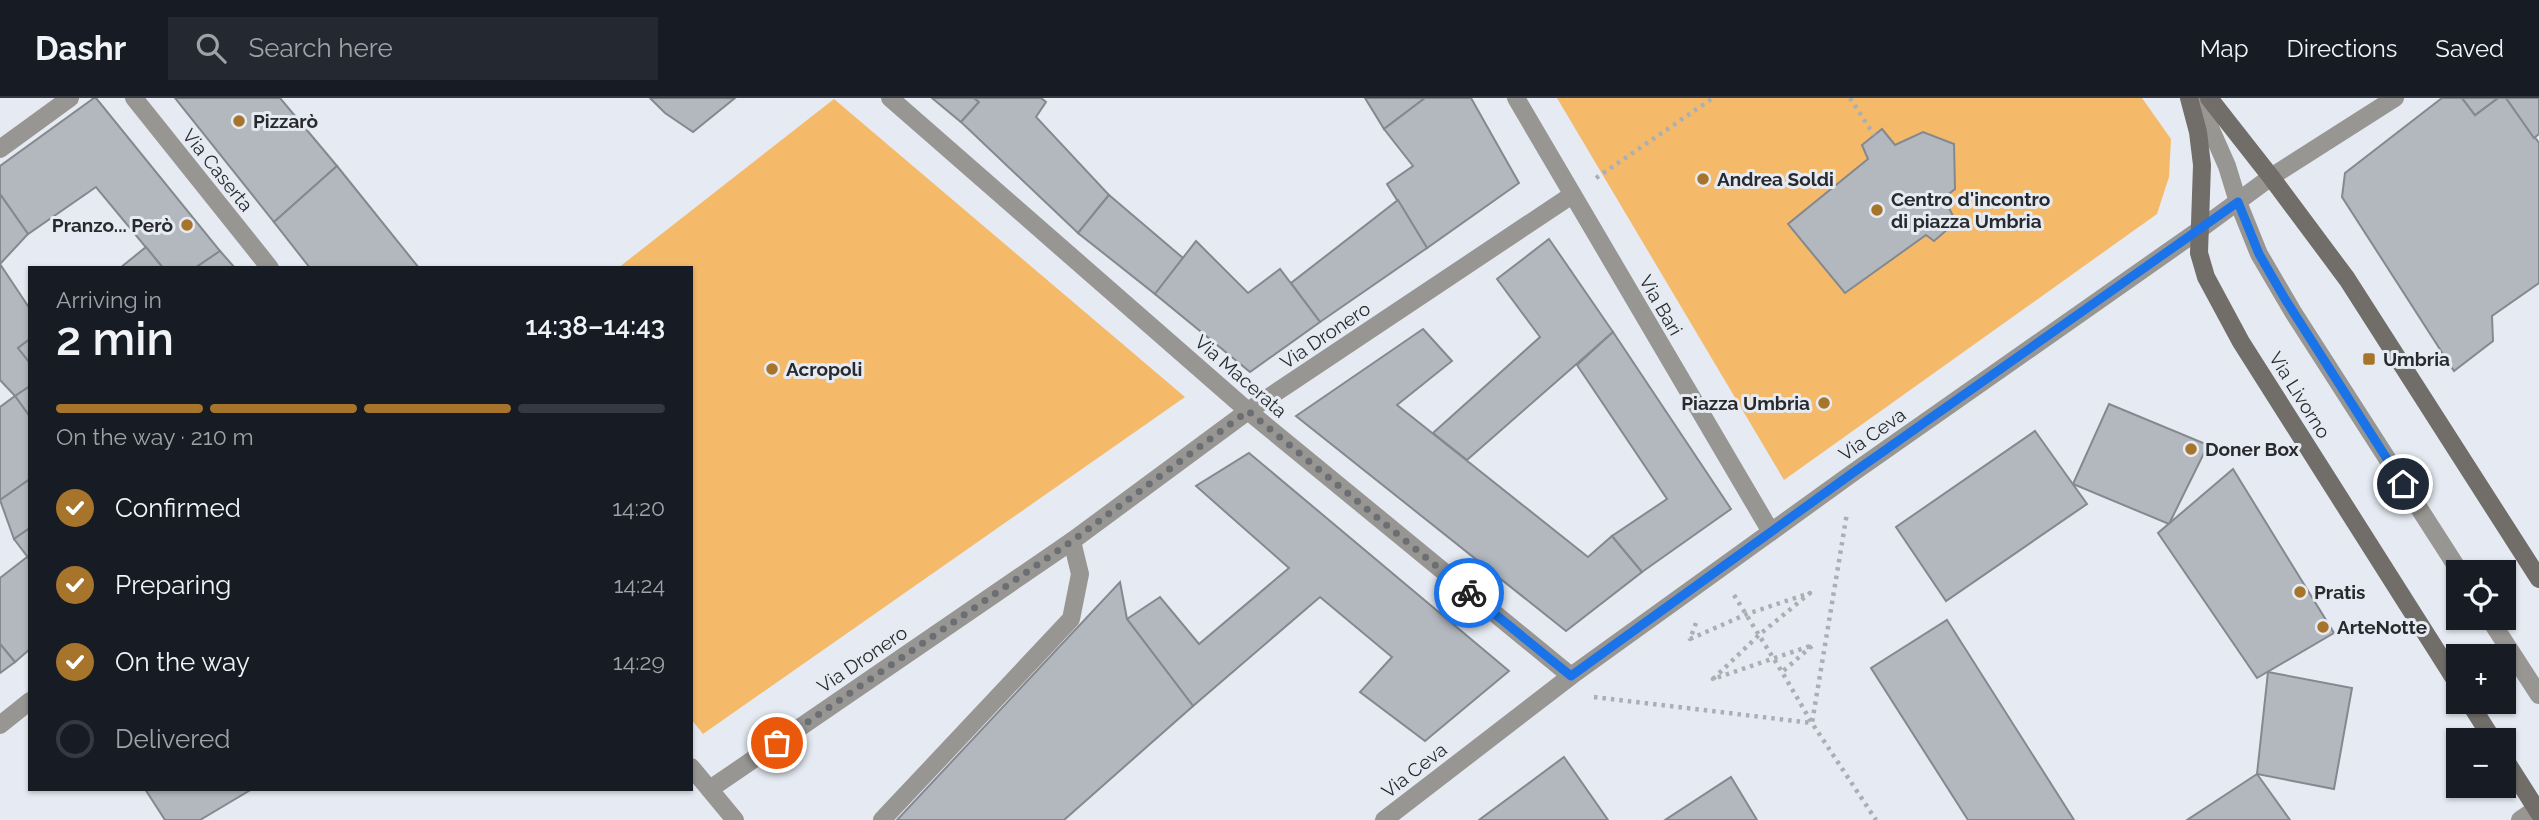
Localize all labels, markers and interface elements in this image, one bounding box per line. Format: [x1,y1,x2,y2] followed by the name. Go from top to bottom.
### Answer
[168,17,658,80] search box
[35,29,126,68] text: Dashr
[192,29,230,67] icon: search
[248,33,393,63] text: Search here
[2200,34,2249,63] text: Map
[2287,34,2397,63] text: Directions
[2435,34,2504,63] text: Saved
[253,110,318,132] place label: Pizzarò
[231,113,247,129] marker: Pizzarò
[178,124,258,216] street label: Via Caserta
[1717,168,1834,190] place label: Andrea Soldi
[1695,171,1711,187] marker: Andrea Soldi
[1891,188,2050,232] place label: Centro d'incontro di piazza Umbria
[1869,202,1885,218] marker: Centro d'incontro di piazza Umbria
[52,214,173,236] place label: Pranzo... Però
[179,217,195,233] marker: Pranzo... Però
[1635,271,1687,339] street label: Via Bari
[56,286,162,313] text: Arriving in
[1276,297,1374,373] street label: Via Dronero
[525,311,665,341] text: 14:38–14:43
[56,312,174,366] text: 2 min
[1191,330,1291,422] street label: Via Macerata
[2265,348,2335,442] street label: Via Livorno
[2383,348,2450,370] place label: Umbria
[2361,351,2377,367] marker: Umbria
[786,358,862,380] place label: Acropoli
[764,361,780,377] marker: Acropoli
[1681,392,1810,414] place label: Piazza Umbria
[1816,395,1832,411] marker: Piazza Umbria
[1834,403,1910,465] street label: Via Ceva
[56,423,254,450] text: On the way · 210 m
[2205,438,2299,460] place label: Doner Box
[2183,441,2199,457] marker: Doner Box
[2373,454,2433,514] pin
[2384,465,2422,503] icon: home
[56,489,94,527] icon: check
[115,493,241,523] text: Confirmed
[612,494,665,521] text: 14:20
[1434,558,1504,628] courier
[2446,560,2516,798] map controls
[2446,560,2516,630] button: locate
[56,566,94,604] icon: check
[115,570,231,600] text: Preparing
[614,571,665,598] text: 14:24
[1450,574,1488,612] icon: bike
[2314,581,2365,603] place label: Pratis
[2292,584,2308,600] marker: Pratis
[2337,616,2427,638] place label: ArteNotte
[2315,619,2331,635] marker: ArteNotte
[813,621,911,697] street label: Via Dronero
[56,643,94,681] icon: check
[2446,644,2516,714] button: +
[115,647,250,677] text: On the way
[613,648,665,675] text: 14:29
[747,713,807,773] pin
[115,724,230,754] text: Delivered
[758,724,796,762] icon: bag
[2446,728,2516,798] button: −
[1377,738,1451,802] street label: Via Ceva

